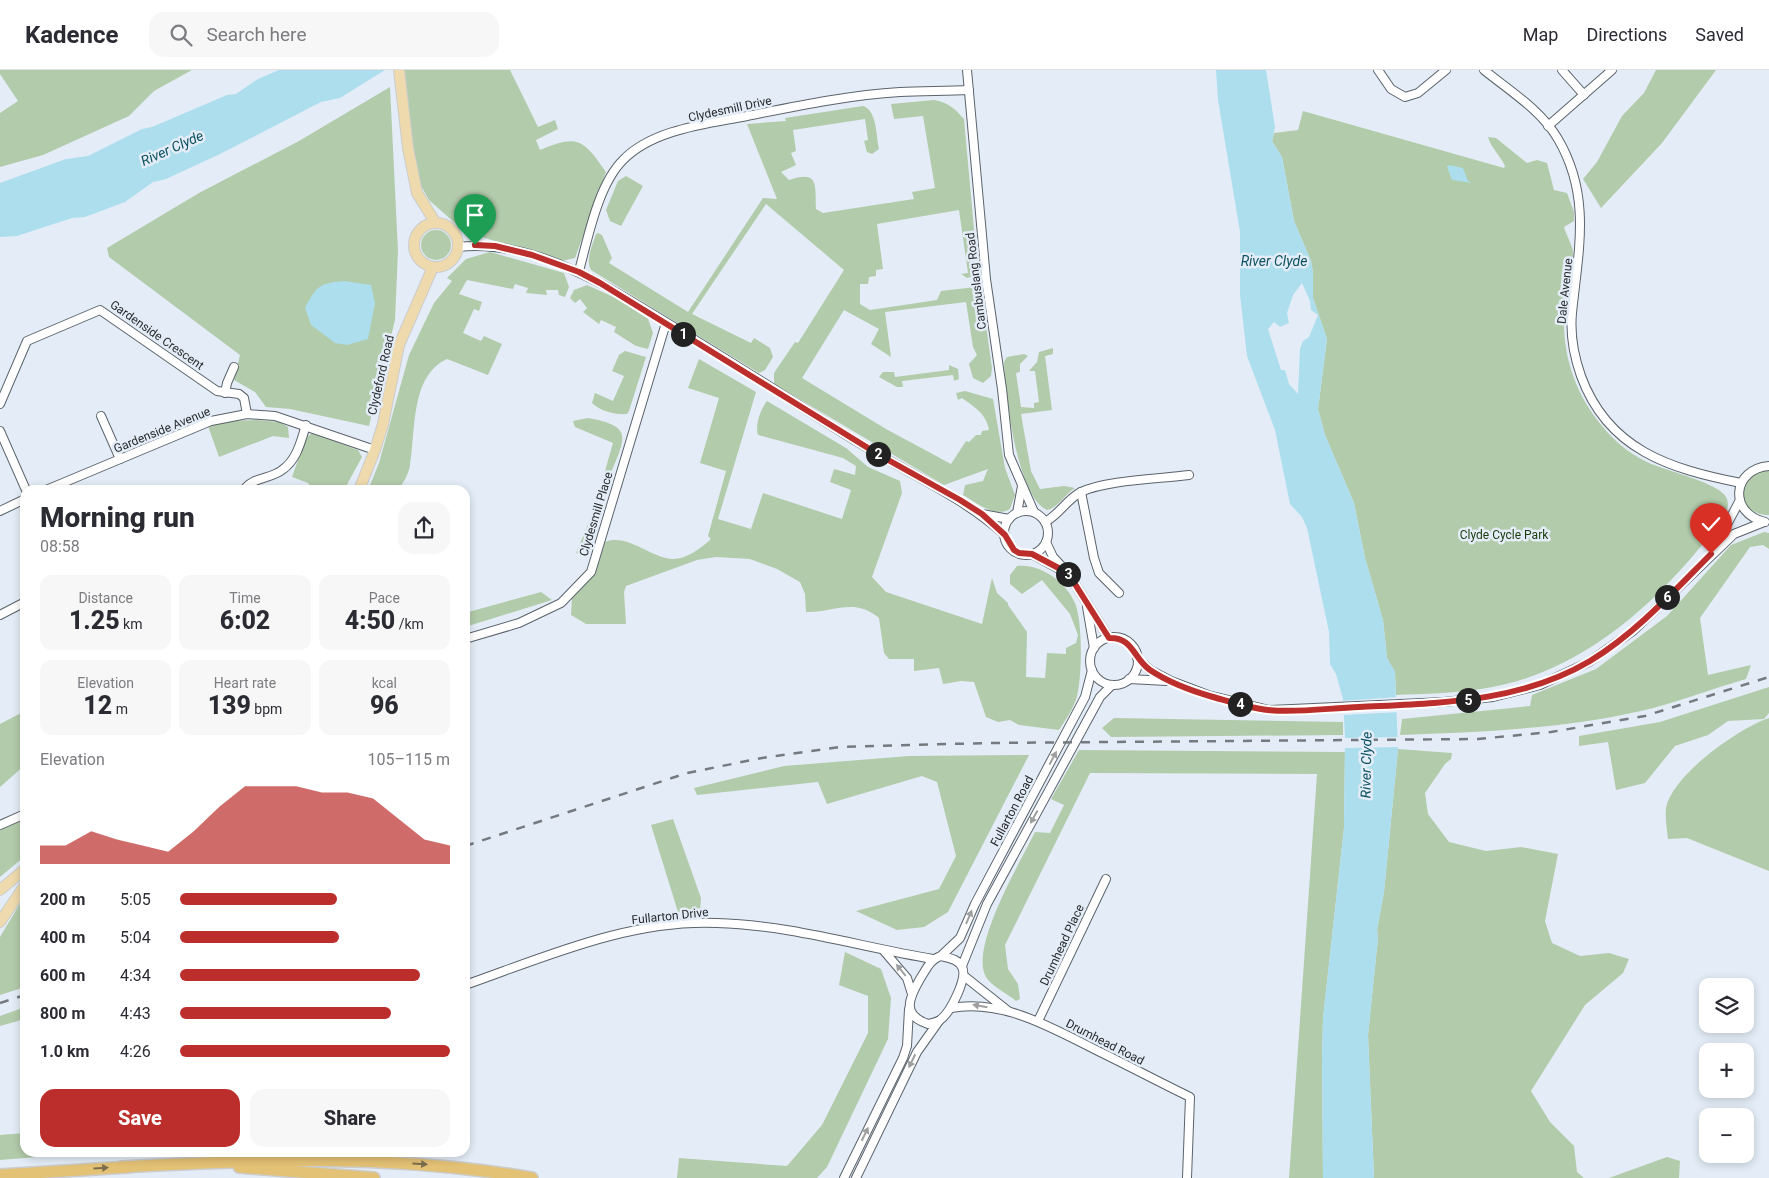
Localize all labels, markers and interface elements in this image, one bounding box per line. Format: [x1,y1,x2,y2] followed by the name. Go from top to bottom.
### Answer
[149,12,499,57] search box
[25,21,119,49] text: Kadence
[167,21,195,49] icon: search
[207,23,306,46] text: Search here
[1523,24,1558,45] text: Map
[1586,24,1667,45] text: Directions
[1695,24,1744,45] text: Saved
[687,93,773,125] street label: Clydesmill Drive
[138,127,206,169] water label: River Clyde
[454,194,496,245] pin
[461,201,489,229] icon: arrive
[963,232,989,330] street label: Cambuslang Road
[1241,253,1307,269] water label: River Clyde
[1555,257,1575,325] street label: Dale Avenue
[107,297,207,373] street label: Gardenside Crescent
[670,322,696,346] pin: 1
[679,326,688,342] text: 1
[365,334,397,416] street label: Clydeford Road
[112,404,212,456] street label: Gardenside Avenue
[866,442,890,466] pin: 2
[874,446,883,462] text: 2
[577,470,615,558] street label: Clydesmill Place
[40,501,195,534] text: Morning run
[398,502,450,554] button: share
[1690,503,1732,554] pin
[1697,510,1725,538] icon: check
[1460,528,1549,542] park label: Clyde Cycle Park
[40,537,80,556] text: 08:58
[1056,562,1080,586] pin: 3
[1064,566,1073,582] text: 3
[1654,584,1680,610] pin: 6
[1663,589,1672,605] text: 6
[78,590,133,606] text: Distance
[229,590,261,606] text: Time
[369,590,400,606] text: Pace
[69,606,120,635] text: 1.25
[220,606,270,635] text: 6:02
[345,606,395,635] text: 4:50
[120,616,142,632] text: km
[395,616,424,632] text: /km
[77,675,134,691] text: Elevation
[214,675,276,691] text: Heart rate
[372,675,397,691] text: kcal
[1456,688,1480,712] pin: 5
[83,691,112,720] text: 12
[208,691,251,720] text: 139
[370,691,399,720] text: 96
[1228,692,1252,716] pin: 4
[1464,692,1473,708] text: 5
[1236,696,1245,712] text: 4
[112,701,128,717] text: m
[251,701,282,717] text: bpm
[1357,731,1375,799] water label: River Clyde
[40,750,105,769] text: Elevation
[368,750,450,769] text: 105–115 m
[1049,751,1057,765] one-way arrow
[988,773,1036,849] street label: Fullarton Road
[1030,810,1038,824] one-way arrow
[40,890,85,909] text: 200 m
[120,890,151,909] text: 5:05
[1037,902,1087,988] street label: Drumhead Place
[631,905,709,927] street label: Fullarton Drive
[966,910,974,924] one-way arrow
[40,928,85,947] text: 400 m
[120,928,151,947] text: 5:04
[896,964,907,977] one-way arrow
[40,966,85,985] text: 600 m
[120,966,151,985] text: 4:34
[1699,978,1754,1163] map controls
[1699,978,1754,1033] button: layers
[971,1002,987,1010] one-way arrow
[40,1004,85,1023] text: 800 m
[120,1004,151,1023] text: 4:43
[1064,1016,1146,1068] street label: Drumhead Road
[40,1042,89,1061] text: 1.0 km
[120,1042,151,1061] text: 4:26
[1699,1043,1754,1098] button: +
[908,1054,916,1068] one-way arrow
[40,1089,240,1147] button: Save
[250,1089,450,1147] button: Share
[1699,1108,1754,1163] button: −
[861,1127,869,1141] one-way arrow
[412,1160,428,1168] one-way arrow
[93,1164,109,1172] one-way arrow

